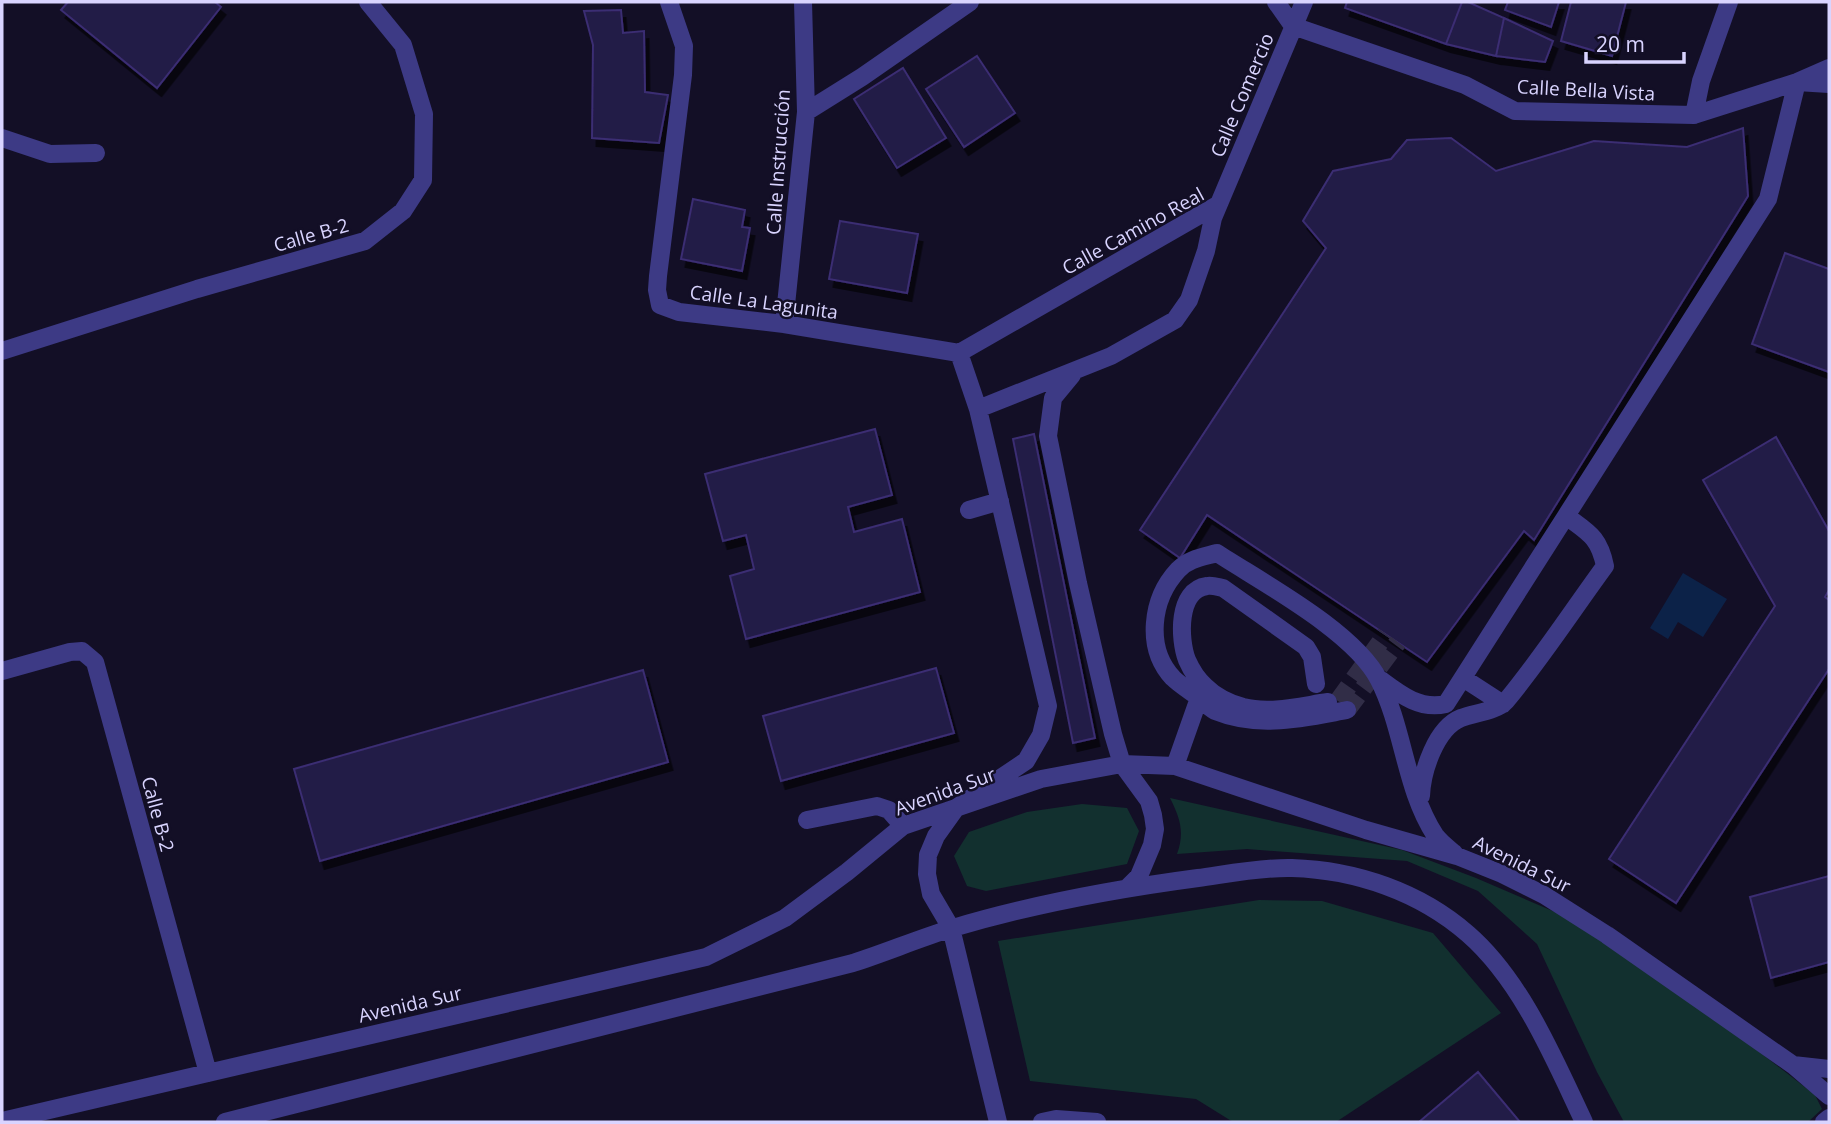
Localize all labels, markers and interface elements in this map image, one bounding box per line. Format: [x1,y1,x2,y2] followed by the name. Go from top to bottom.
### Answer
[1586,21,1684,65] scale bar
[1204,29,1280,161] street label: Calle Comercio
[1596,30,1645,58] text: 20 m
[1516,73,1656,107] street label: Calle Bella Vista
[760,88,796,236] street label: Calle Instrucción
[1057,181,1209,281] street label: Calle Camino Real
[270,212,352,258] street label: Calle B-2
[688,279,840,325] street label: Calle La Lagunita
[891,761,999,821] street label: Avenida Sur
[135,773,181,855] street label: Calle B-2
[1469,829,1575,899] street label: Avenida Sur
[356,979,465,1029] street label: Avenida Sur

